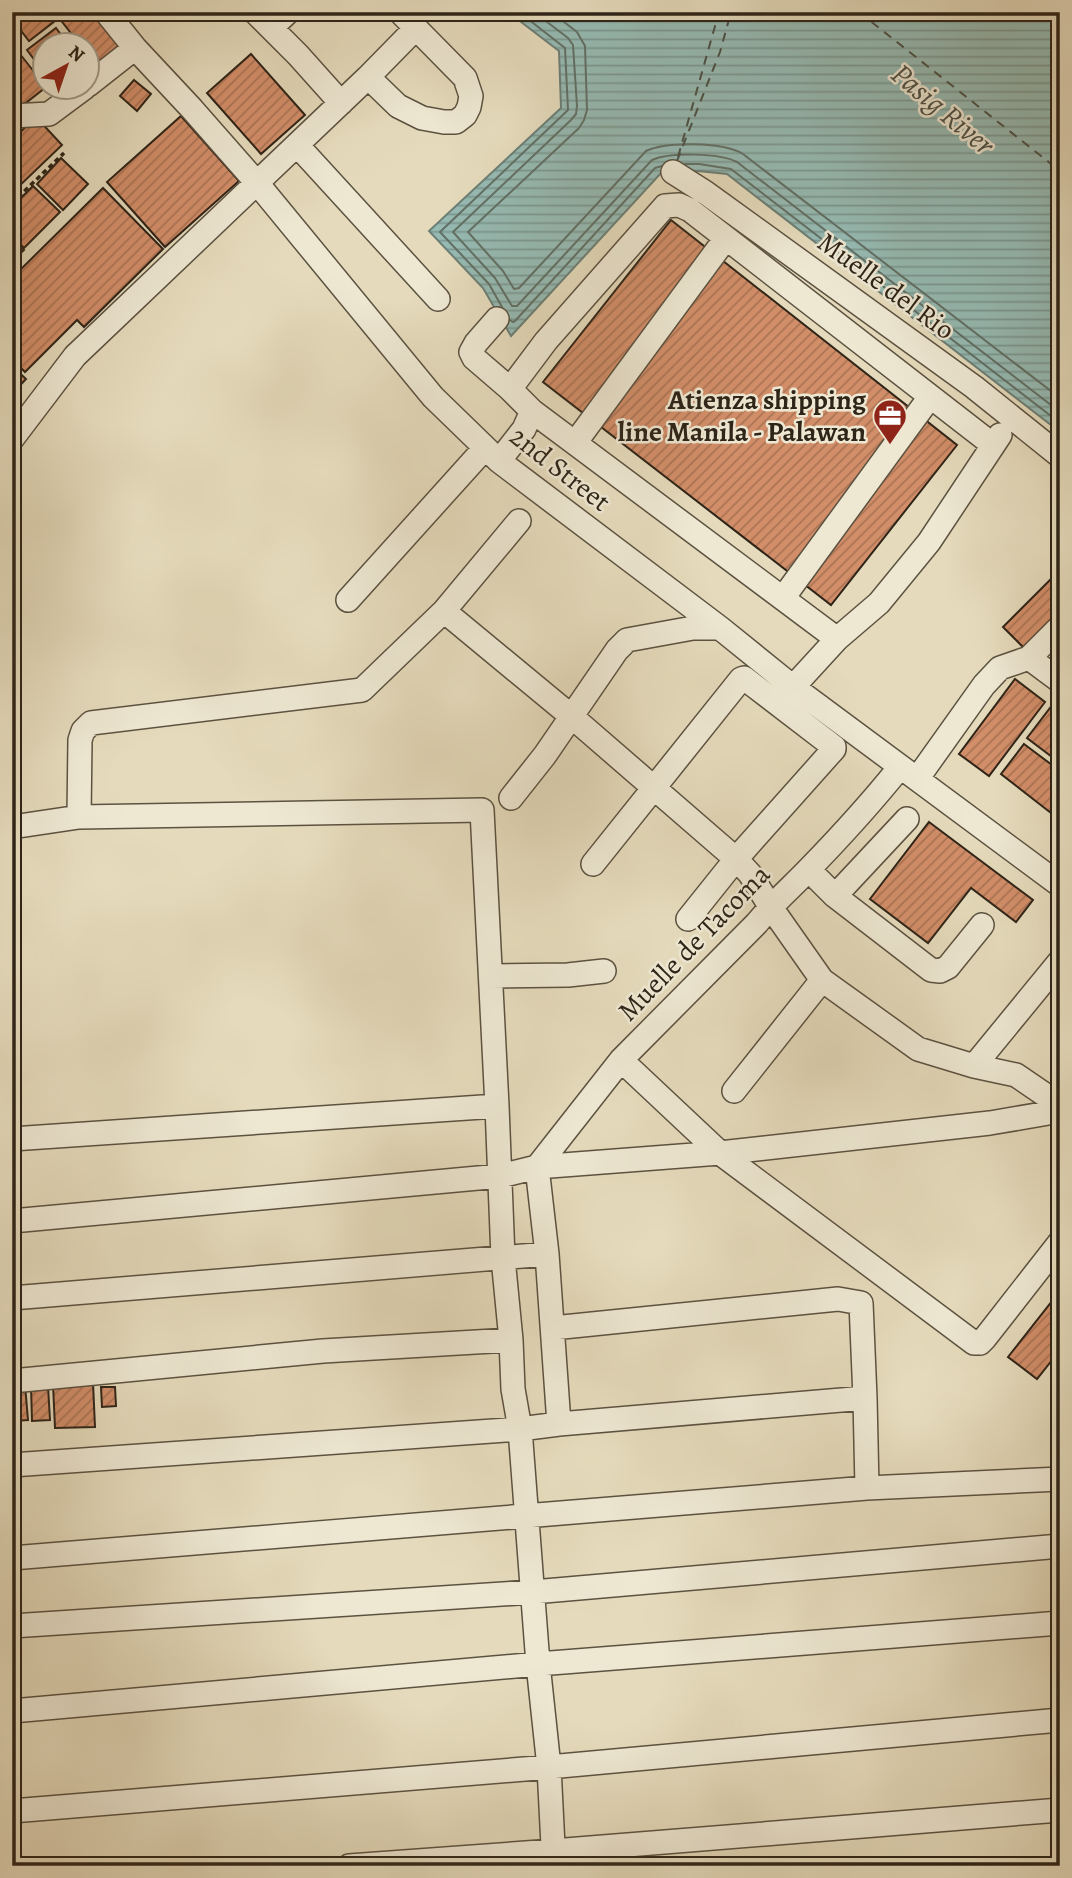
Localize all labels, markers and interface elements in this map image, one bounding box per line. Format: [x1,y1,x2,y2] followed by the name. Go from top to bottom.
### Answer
[32,32,102,102] north arrow
[63,39,90,68] text: N
[883,54,1004,165] water label: Pasig River
[810,223,962,349] street label: Muelle del Rio
[618,381,867,451] place label: Atienza shipping line Manila - Palawan
[871,397,909,446] office icon: Atienza shipping line Manila - Palawan
[502,418,618,520] street label: 2nd Street
[609,856,779,1030] street label: Muelle de Tacoma

